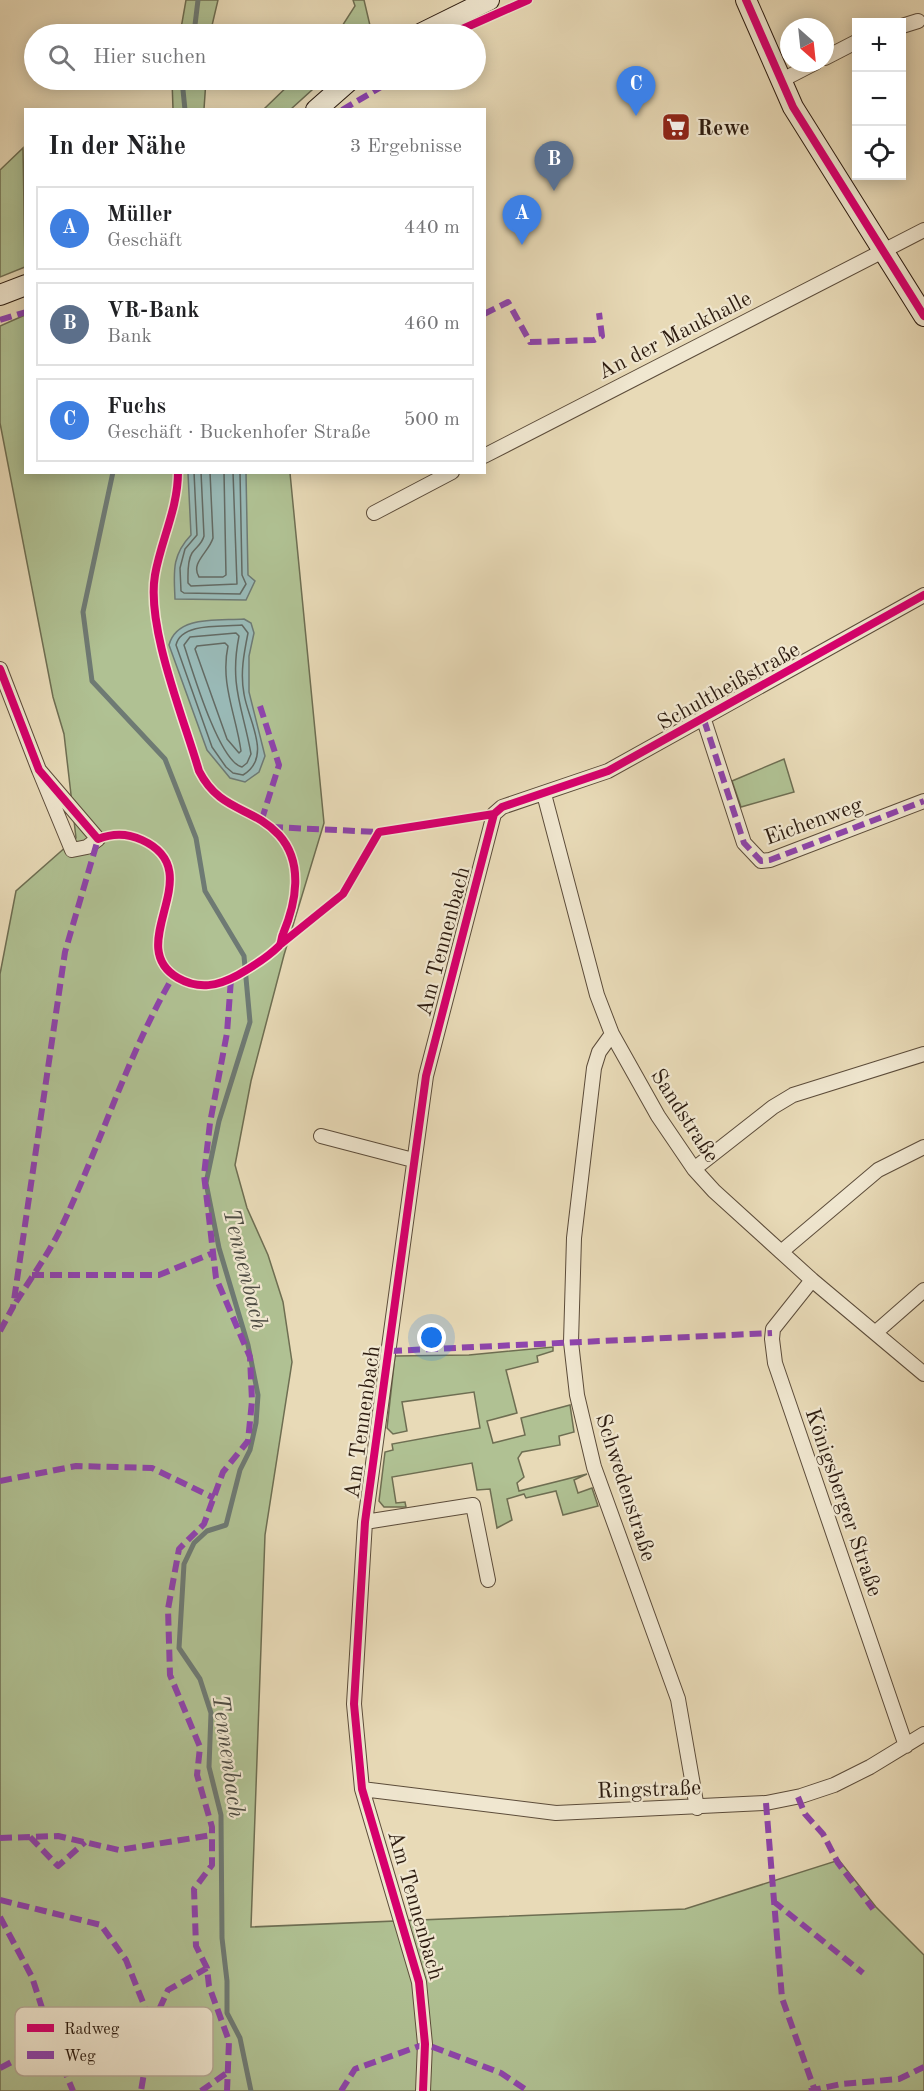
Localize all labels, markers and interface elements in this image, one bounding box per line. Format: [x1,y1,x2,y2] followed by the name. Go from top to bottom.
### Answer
[780,18,834,72] north arrow
[852,18,906,180] map controls
[852,18,906,72] button: +
[24,24,486,90] search box
[45,41,78,74] icon: search
[93,46,206,68] text: Hier suchen
[616,66,656,116] pin: C
[852,72,906,126] button: −
[660,111,692,143] supermarket icon: Rewe
[697,118,750,140] place label: Rewe
[852,126,906,180] button: locate
[48,134,186,160] text: In der Nähe
[350,137,462,157] text: 3 Ergebnisse
[534,142,574,191] pin: B
[502,196,542,245] pin: A
[107,204,172,226] text: Müller
[62,218,77,238] text: A
[404,218,460,238] text: 440 m
[107,231,182,251] text: Geschäft
[595,288,755,384] street label: An der Maukhalle
[107,300,200,322] text: VR-Bank
[62,314,77,334] text: B
[404,314,460,334] text: 460 m
[107,327,152,347] text: Bank
[107,396,166,418] text: Fuchs
[63,410,76,430] text: C
[404,410,460,430] text: 500 m
[107,423,370,443] text: Geschäft · Buckenhofer Straße
[654,639,804,735] street label: Schultheißstraße
[762,794,866,850] street label: Eichenweg
[413,864,475,1019] street label: Am Tennenbach
[646,1065,723,1167] street label: Sandstraße
[217,1206,271,1333] water label: Tennenbach
[417,1323,446,1352] your location
[341,1344,385,1500] street label: Am Tennenbach
[801,1406,886,1600] street label: Königsberger Straße
[591,1411,659,1564] street label: Schwedenstraße
[206,1693,248,1819] water label: Tennenbach
[597,1777,702,1803] street label: Ringstraße
[383,1828,447,1983] street label: Am Tennenbach
[15,2007,213,2076] legend
[64,2022,120,2038] text: Radweg
[64,2049,96,2065] text: Weg

